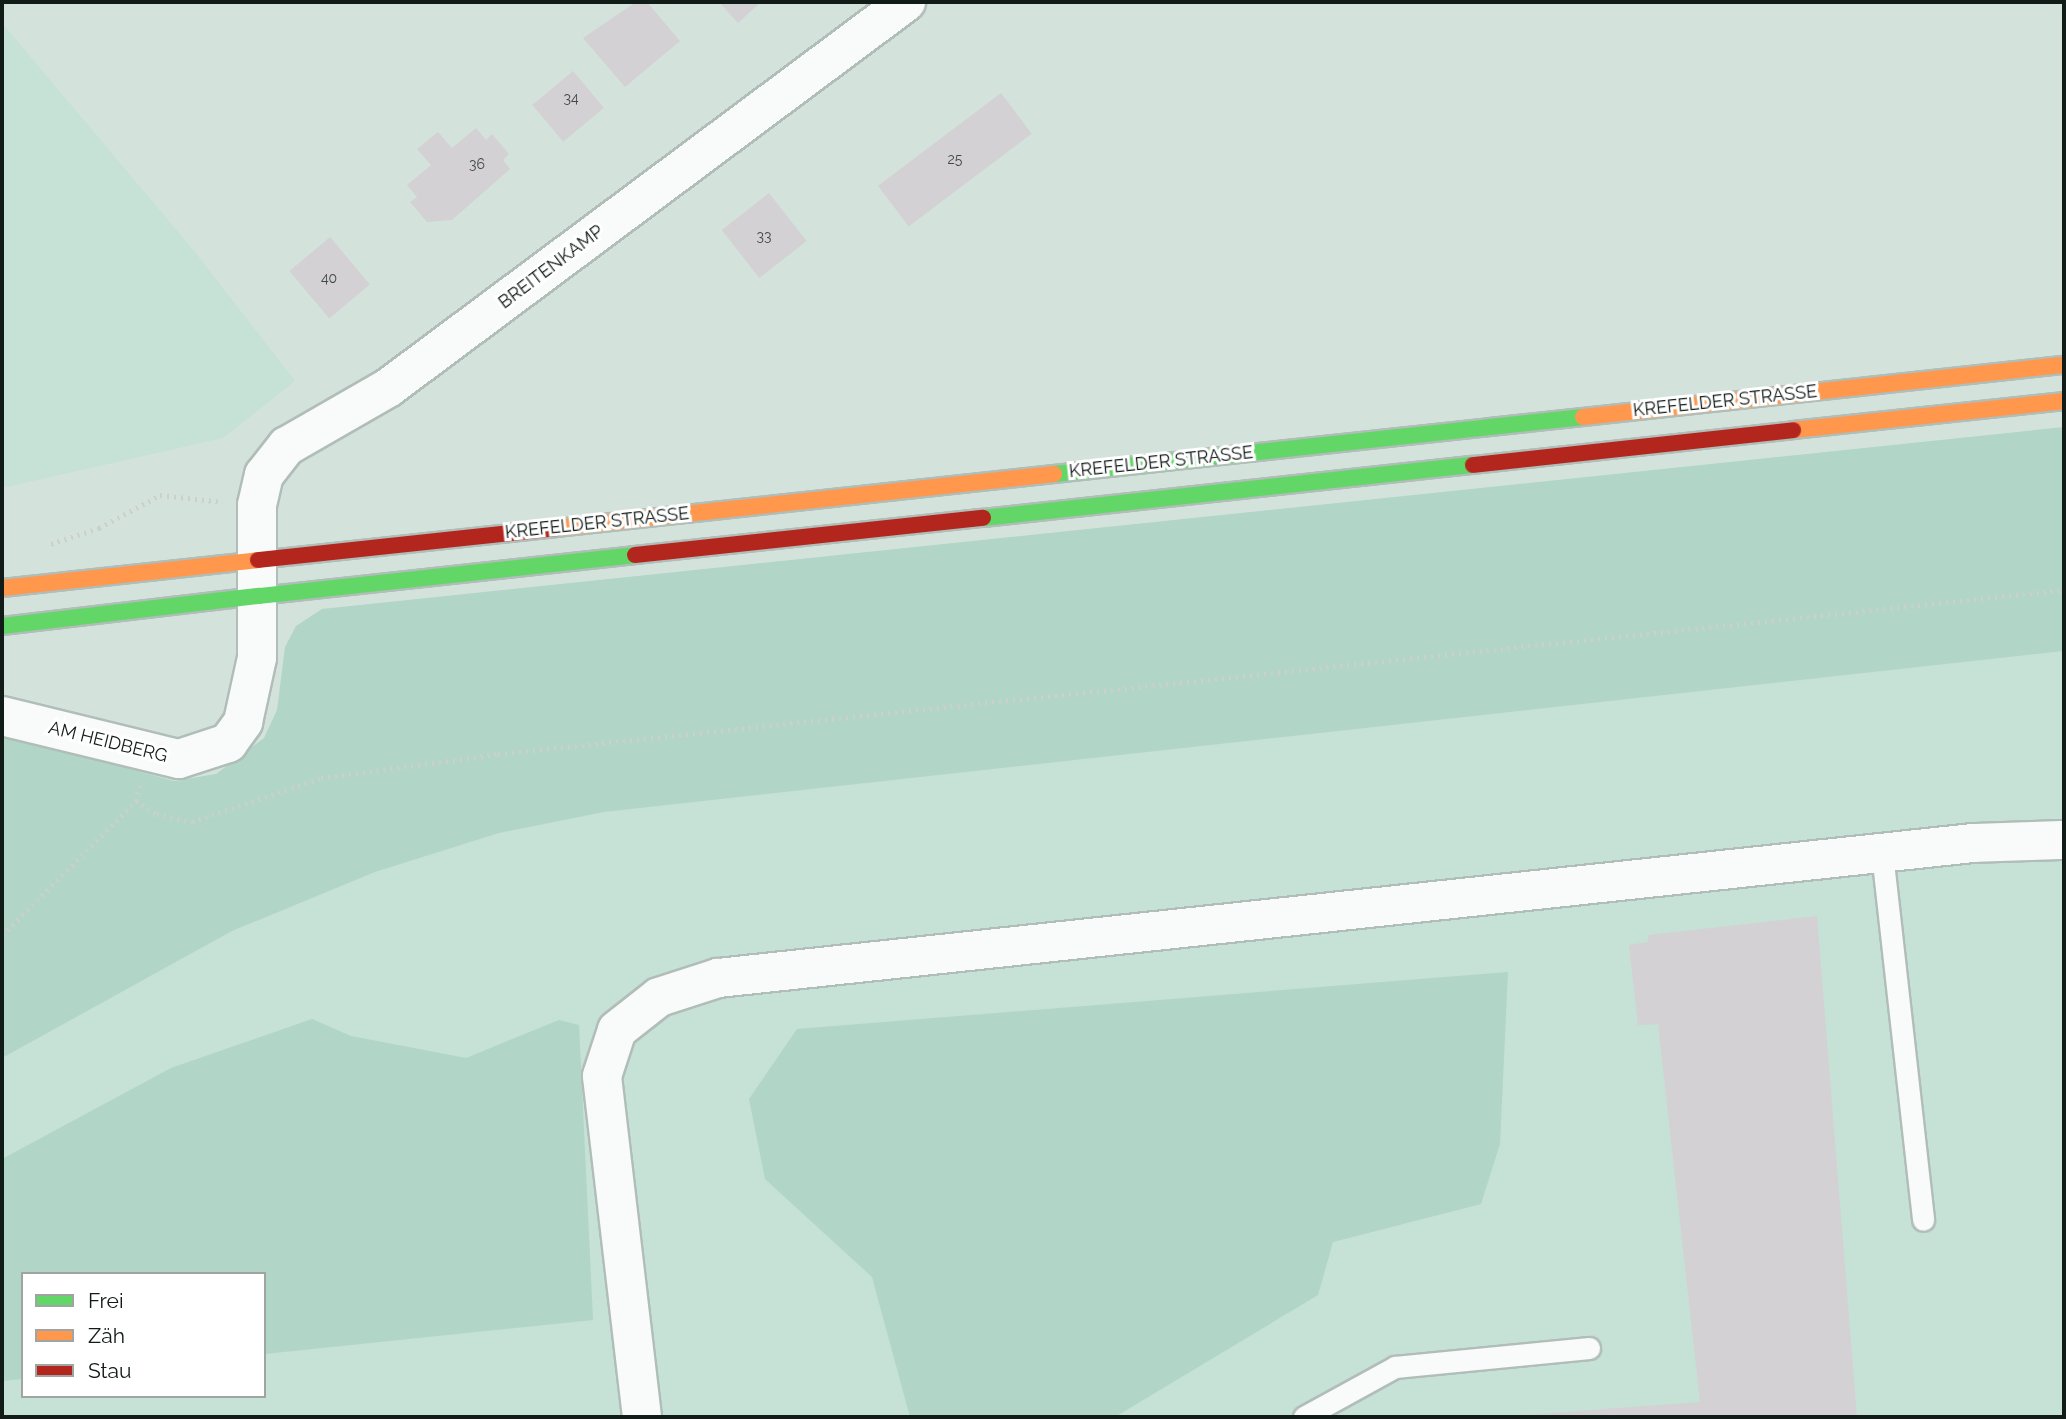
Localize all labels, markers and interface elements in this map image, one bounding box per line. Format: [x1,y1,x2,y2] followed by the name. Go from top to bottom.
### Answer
[563,90,579,106] house number: 34
[948,151,962,167] house number: 25
[469,156,485,172] house number: 36
[494,221,608,313] street label: BREITENKAMP
[757,228,771,244] house number: 33
[321,270,337,286] house number: 40
[1632,381,1818,421] street label: KREFELDER STRASSE
[1068,442,1254,482] street label: KREFELDER STRASSE
[504,503,690,543] street label: KREFELDER STRASSE
[46,717,170,767] street label: AM HEIDBERG
[21,1272,266,1398] legend
[88,1288,124,1313] text: Frei
[88,1323,125,1348] text: Zäh
[88,1358,132,1383] text: Stau

